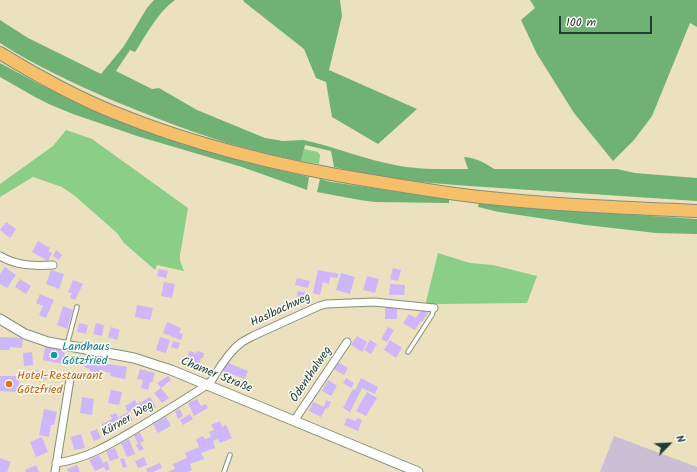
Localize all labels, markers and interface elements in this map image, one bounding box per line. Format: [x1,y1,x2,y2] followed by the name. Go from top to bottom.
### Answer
[561,8,654,34] scale bar
[566,13,596,32] text: 100 m
[249,291,313,331] street label: Haslbachweg
[62,341,110,369] place label: Landhaus Götzfried
[288,344,336,406] street label: Ödenthalweg
[49,350,59,360] marker: Landhaus Götzfried
[178,355,254,397] street label: Chamer Straße
[17,370,103,398] place label: Hotel-Restaurant Götzfried
[4,379,14,389] marker: Hotel-Restaurant Götzfried
[99,399,157,441] street label: Kürner Weg
[649,424,689,464] north arrow
[670,432,690,446] text: N

